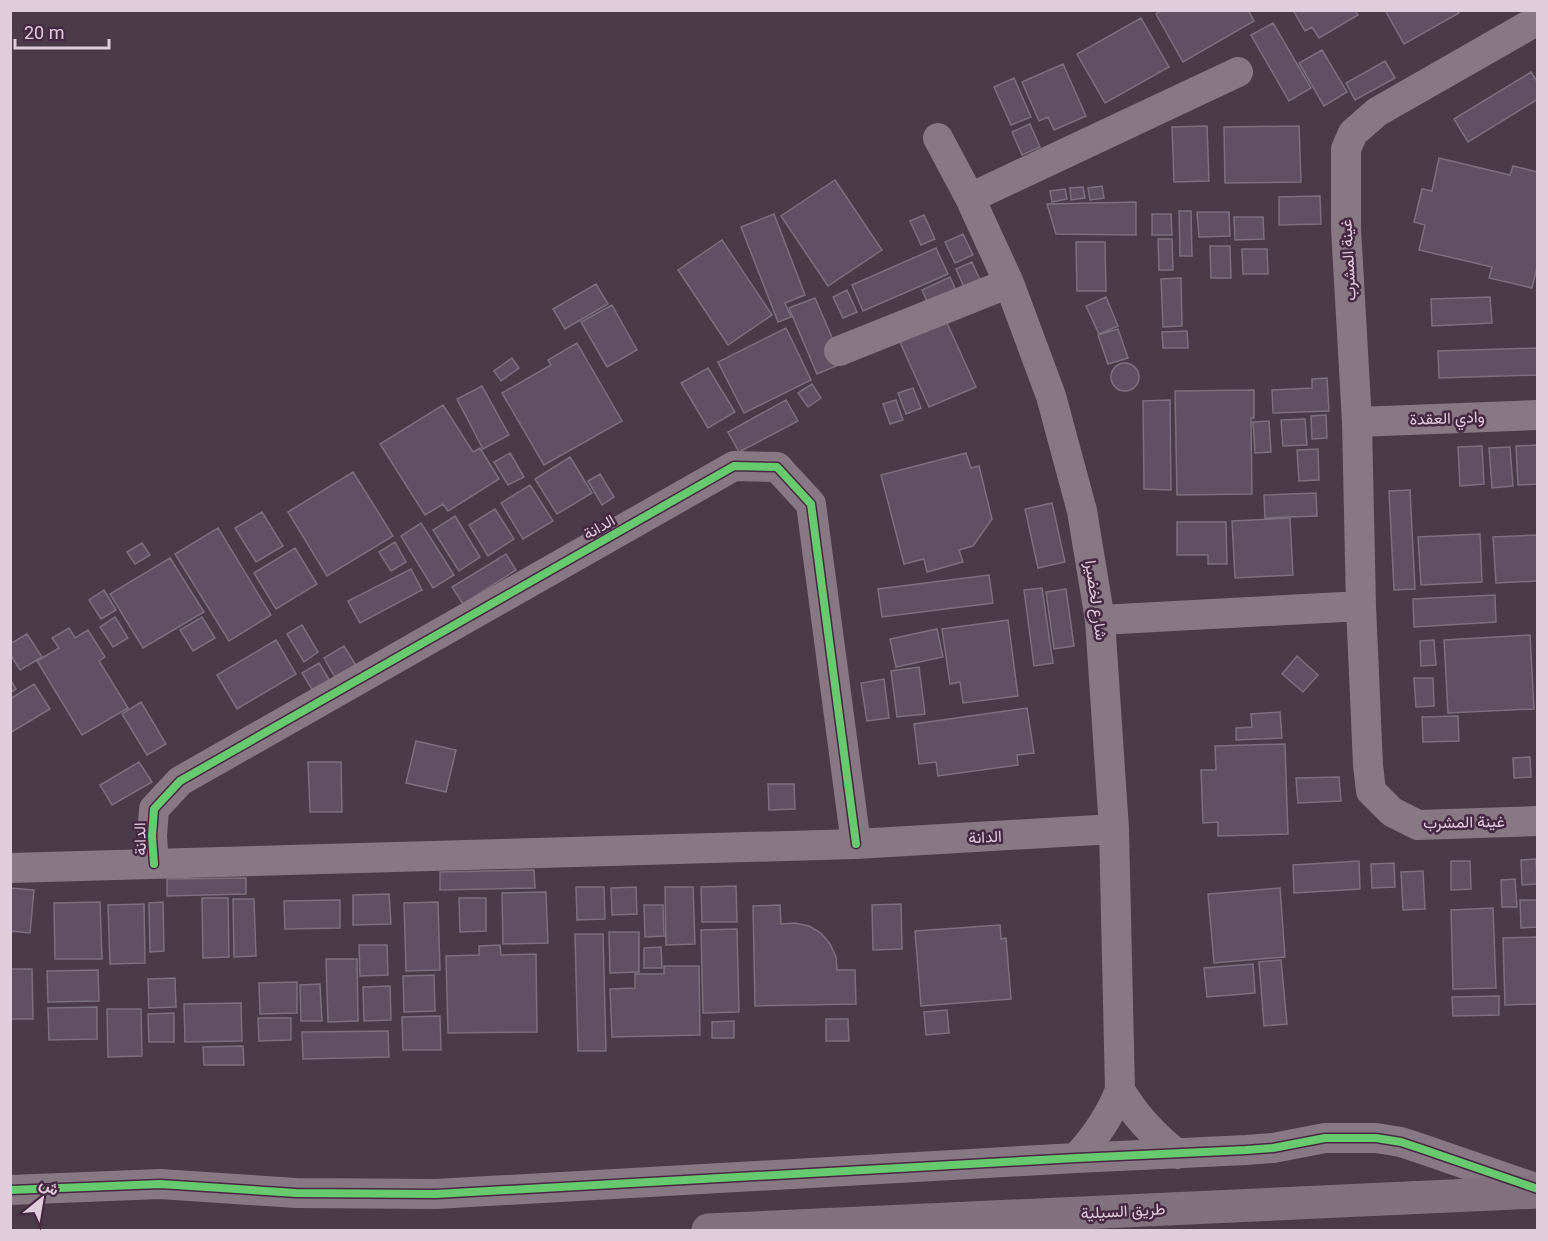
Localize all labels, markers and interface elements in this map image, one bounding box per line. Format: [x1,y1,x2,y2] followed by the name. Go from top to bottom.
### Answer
[15,12,110,50] scale bar
[24,22,64,43] text: 20 m
[1336,219,1361,301] street label: غينة المشرب
[1409,407,1485,433] street label: وادي العقدة
[580,510,618,544] street label: الدانة
[1079,559,1111,641] street label: شارع لخضيرا
[1423,812,1505,833] street label: غينة المشرب
[130,822,150,856] street label: الدانة
[968,827,1002,847] street label: الدانة
[12,1169,72,1229] north arrow
[36,1173,62,1199] text: ش
[1080,1199,1166,1224] street label: طريق السيلية

